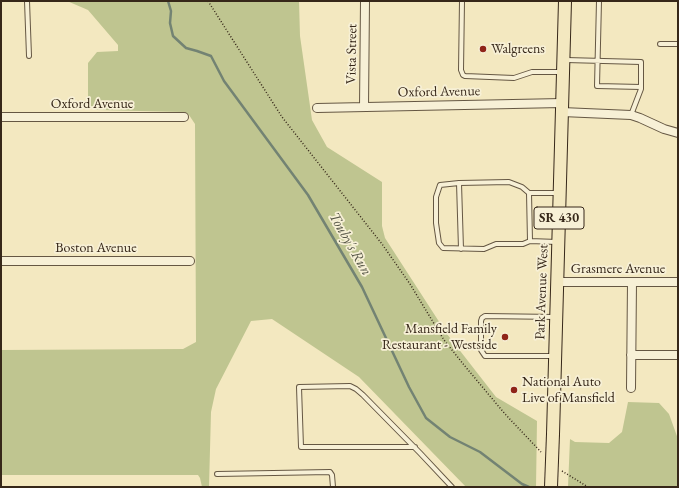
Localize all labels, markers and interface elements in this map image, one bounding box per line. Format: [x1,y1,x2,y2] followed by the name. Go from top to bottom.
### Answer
[343,24,361,84] street label: Vista Street
[491,41,545,57] place label: Walgreens
[478,44,488,54] marker: Walgreens
[398,83,480,101] street label: Oxford Avenue
[51,96,133,112] street label: Oxford Avenue
[534,207,584,229] road number: SR 430
[325,209,375,279] water label: Touby's Run
[55,240,137,256] street label: Boston Avenue
[532,244,552,340] street label: Park Avenue West
[571,261,665,277] street label: Grasmere Avenue
[382,321,497,354] place label: Mansfield Family Restaurant - Westside
[500,332,510,342] marker: Mansfield Family Restaurant - Westside
[522,374,615,406] place label: National Auto Live of Mansfield
[509,385,519,395] marker: National Auto Live of Mansfield

